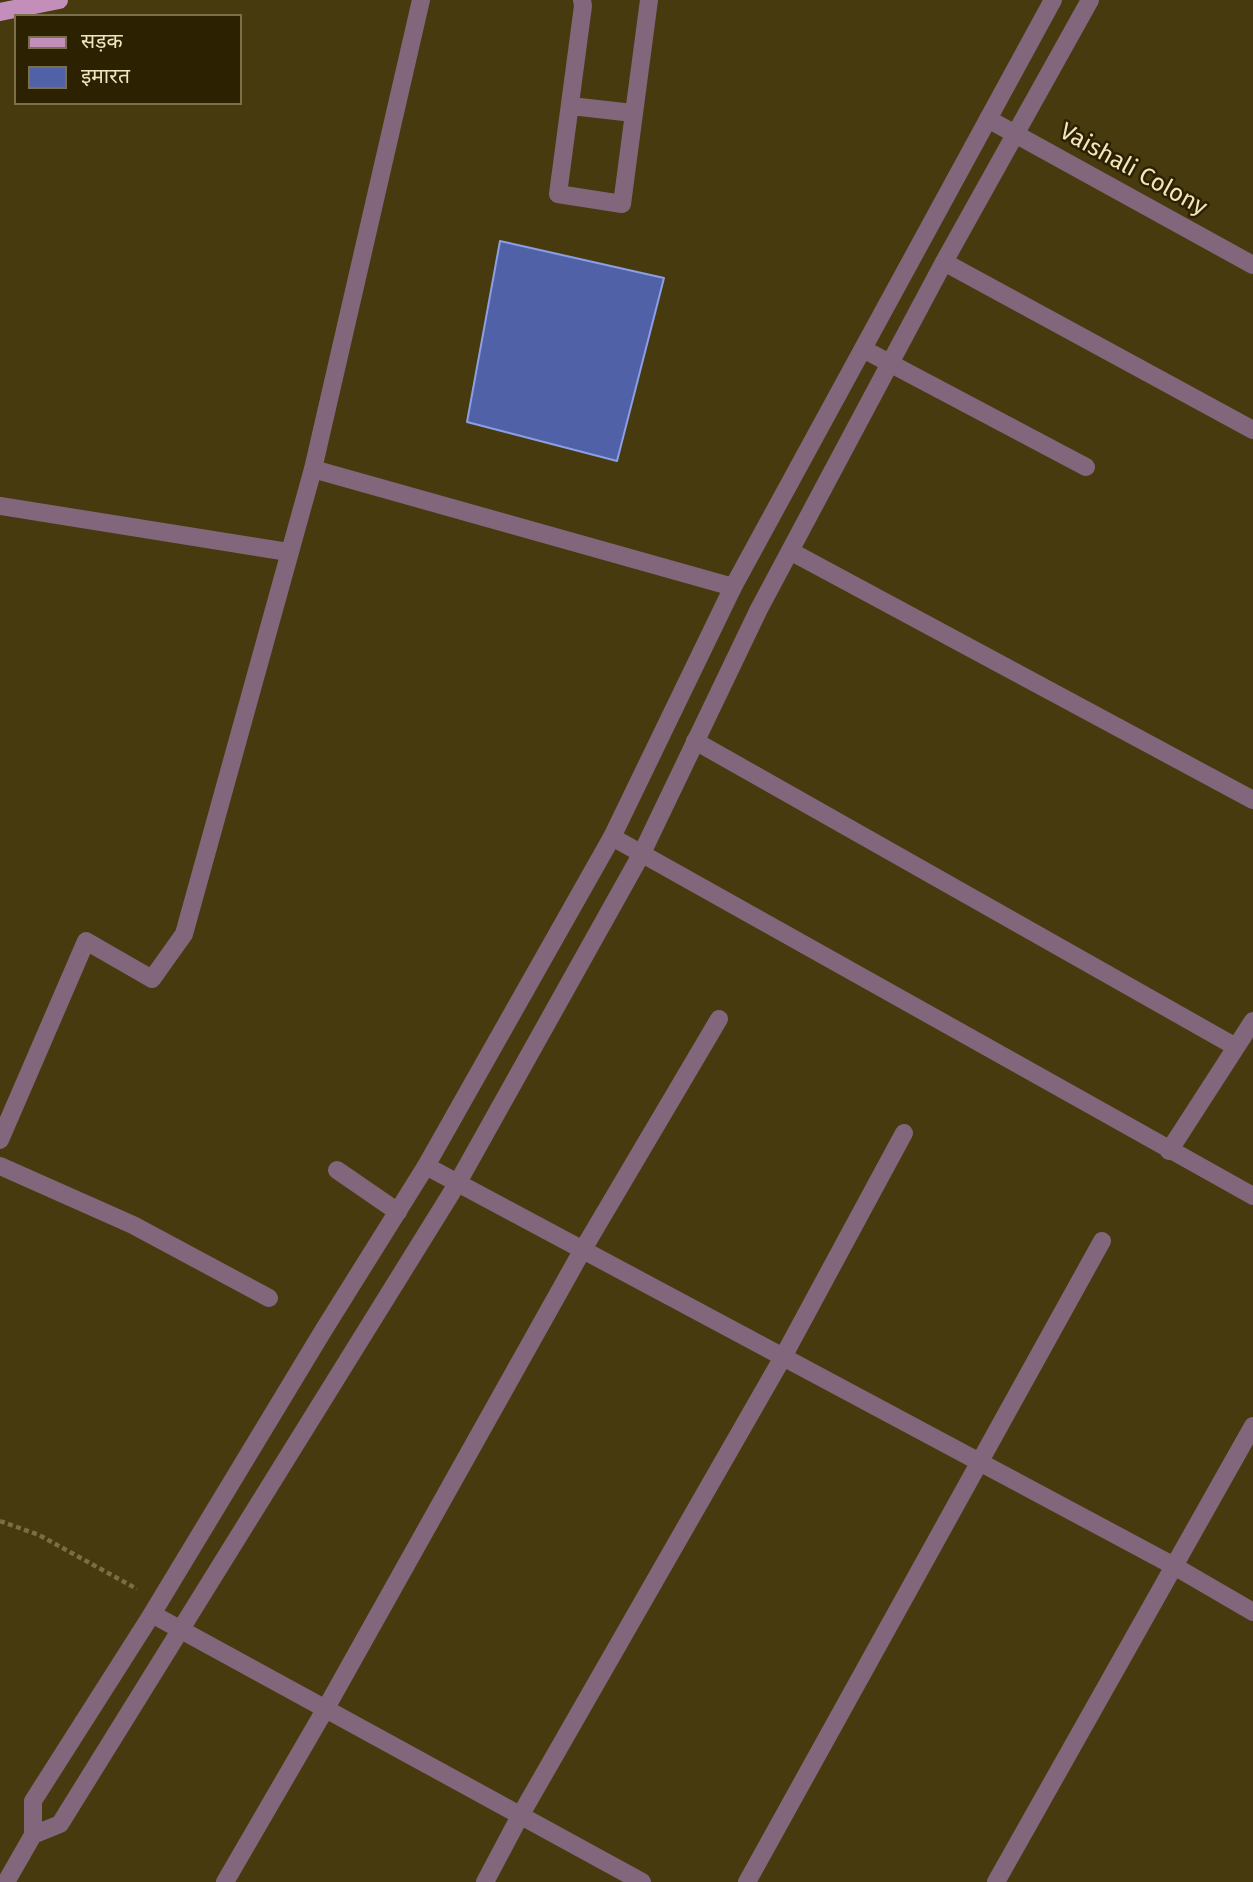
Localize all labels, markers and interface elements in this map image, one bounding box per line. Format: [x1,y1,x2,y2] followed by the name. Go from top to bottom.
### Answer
[14,14,242,105] legend
[81,28,123,54] text: सड़क
[81,63,130,89] text: इमारत
[1054,118,1212,222] street label: Vaishali Colony

